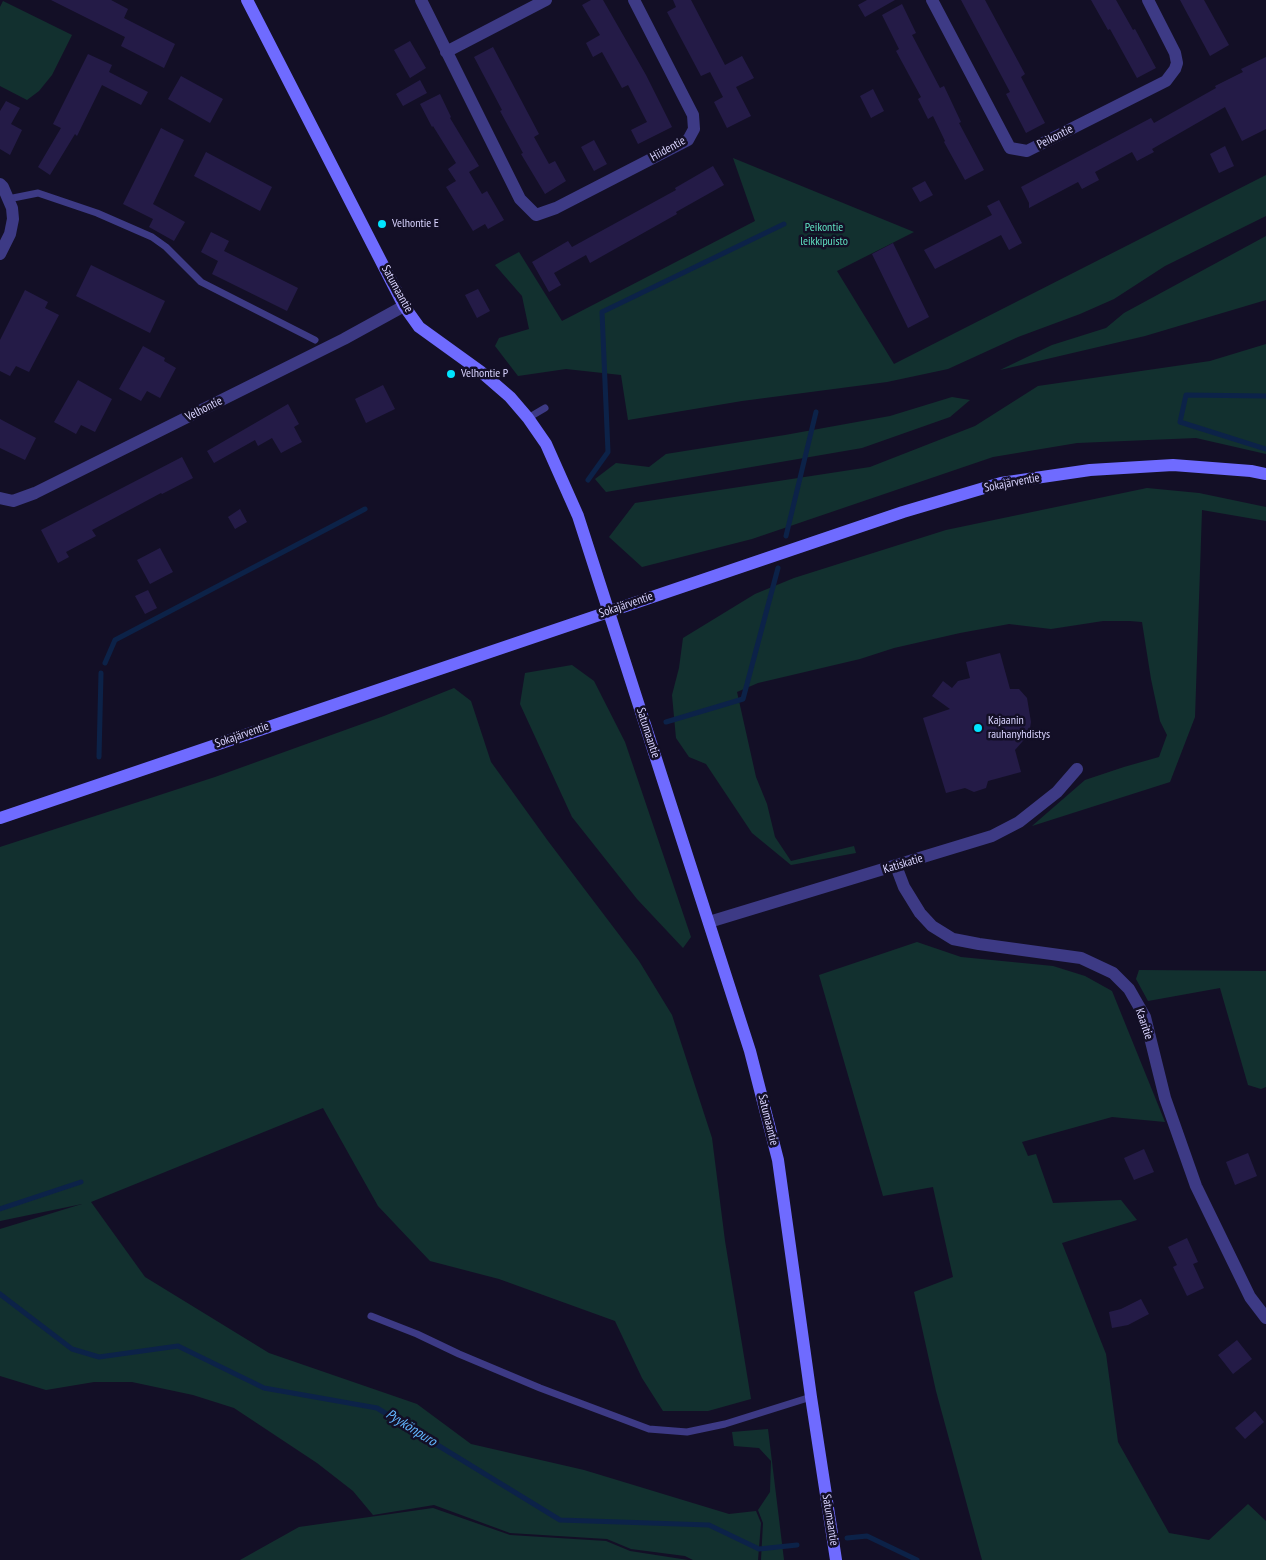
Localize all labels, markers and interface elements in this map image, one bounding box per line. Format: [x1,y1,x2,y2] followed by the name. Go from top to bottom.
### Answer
[1035,122,1075,152] street label: Peikontie
[648,134,688,164] street label: Hiidentie
[392,217,439,231] place label: Velhontie E
[376,218,388,230] marker: Velhontie E
[800,221,848,249] park label: Peikontie leikkipuisto
[378,263,416,315] street label: Satumaantie
[461,367,508,381] place label: Velhontie P
[445,368,457,380] marker: Velhontie P
[183,394,225,424] street label: Velhontie
[983,471,1041,495] street label: Sokajärventie
[597,589,655,621] street label: Sokajärventie
[633,706,663,760] street label: Satumaantie
[988,714,1050,742] place label: Kajaanin rauhanyhdistys
[213,719,271,751] street label: Sokajärventie
[972,722,984,734] marker: Kajaanin rauhanyhdistys
[881,851,925,877] street label: Katiskatie
[1132,1007,1156,1041] street label: Kaaritie
[755,1093,781,1147] street label: Satumaantie
[383,1406,439,1450] water label: Pyykönpuro
[819,1493,841,1547] street label: Satumaantie

